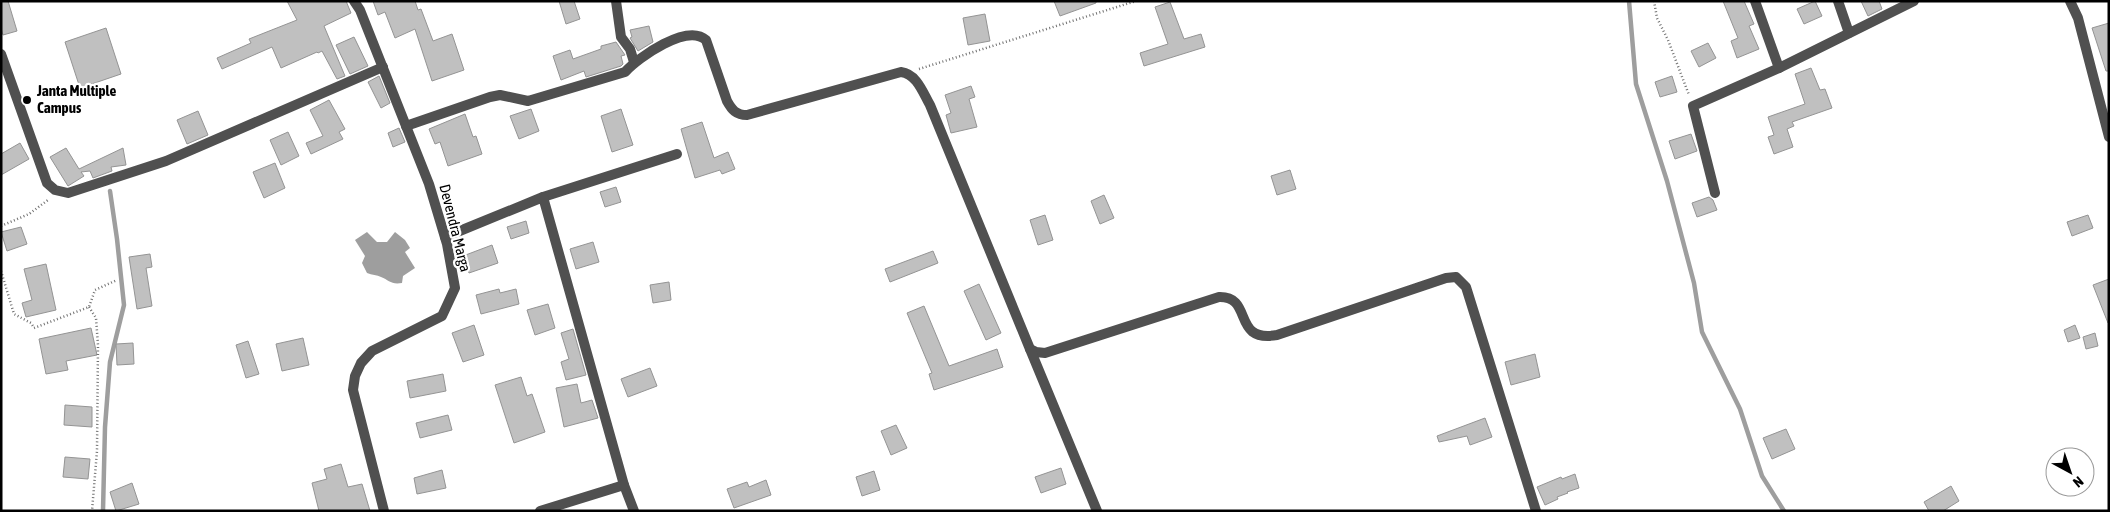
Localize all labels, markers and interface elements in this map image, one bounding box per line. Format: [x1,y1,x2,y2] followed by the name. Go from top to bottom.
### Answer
[36,82,116,116] place label: Janta Multiple Campus
[21,94,33,106] marker: Janta Multiple Campus
[436,182,475,273] street label: Devendra Marga
[2045,447,2095,497] north arrow
[2070,473,2087,491] text: N

